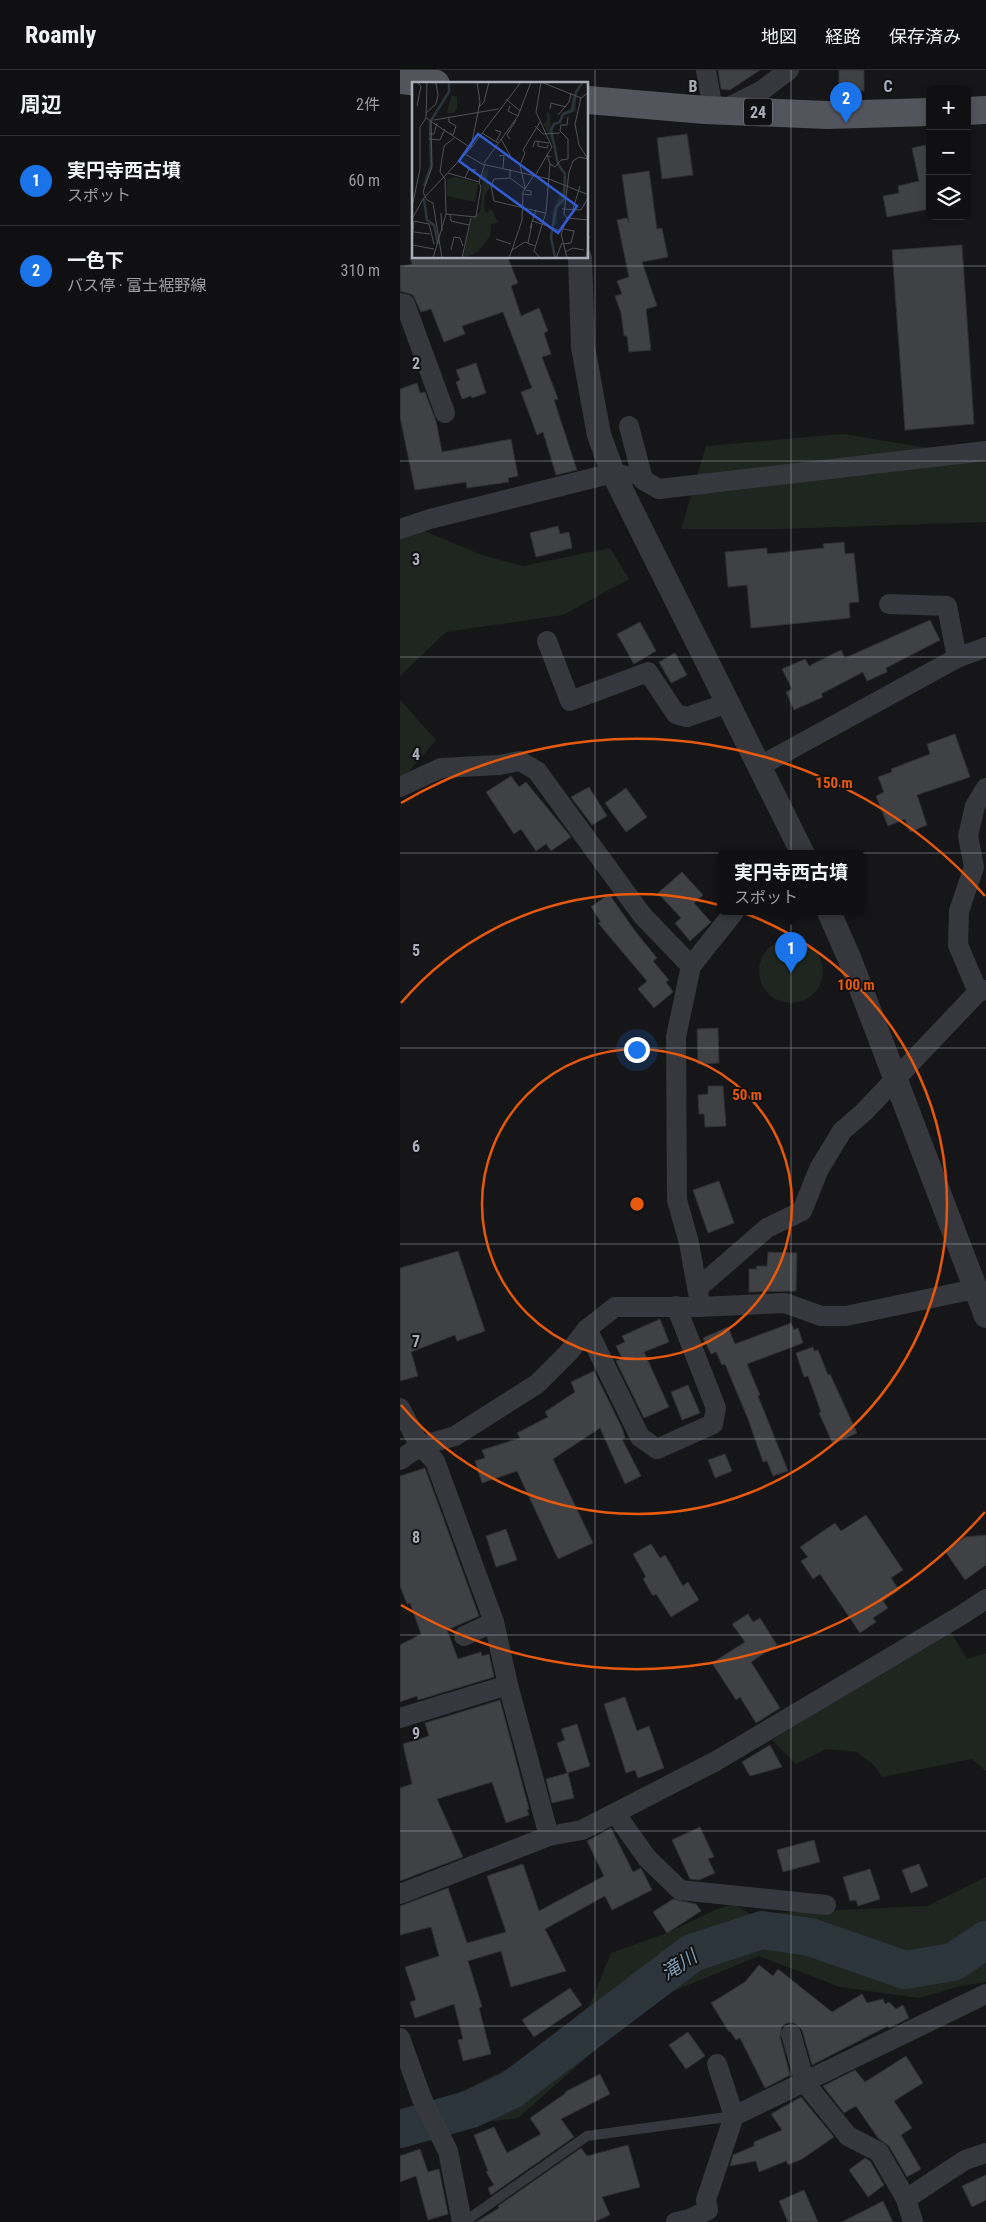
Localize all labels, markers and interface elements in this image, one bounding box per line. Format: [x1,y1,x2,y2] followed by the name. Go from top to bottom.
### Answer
[25,21,96,49] text: Roamly
[761,26,797,47] text: 地図
[825,26,861,47] text: 経路
[889,26,961,47] text: 保存済み
[689,77,698,96] text: B
[883,77,893,96] text: C
[412,82,589,259] inset map
[830,82,862,123] pin: 2
[926,85,971,220] map controls
[926,85,971,130] button: +
[20,93,62,117] text: 周辺
[356,95,380,114] text: 2件
[744,98,772,126] road number: 24
[926,130,971,175] button: −
[67,159,181,182] text: 実円寺西古墳
[32,171,40,190] text: 1
[348,171,380,190] text: 60 m
[926,175,971,220] button: layers
[67,186,131,205] text: スポット
[67,249,124,272] text: 一色下
[32,261,40,280] text: 2
[341,261,380,280] text: 310 m
[67,276,206,295] text: バス停 · 富士裾野線
[412,354,420,373] text: 2
[412,550,420,569] text: 3
[412,745,420,764] text: 4
[815,774,853,792] text: 150 m
[717,850,865,915] popup
[734,861,848,884] text: 実円寺西古墳
[734,888,798,907] text: スポット
[775,932,807,973] pin: 1
[412,941,420,960] text: 5
[837,976,875,994] text: 100 m
[624,1037,650,1063] your location
[732,1086,762,1104] text: 50 m
[412,1137,420,1156] text: 6
[628,1195,646,1213] centre of rings
[412,1332,420,1351] text: 7
[412,1528,420,1547] text: 8
[412,1724,420,1743] text: 9
[657,1944,703,1985] water label: 滝川

